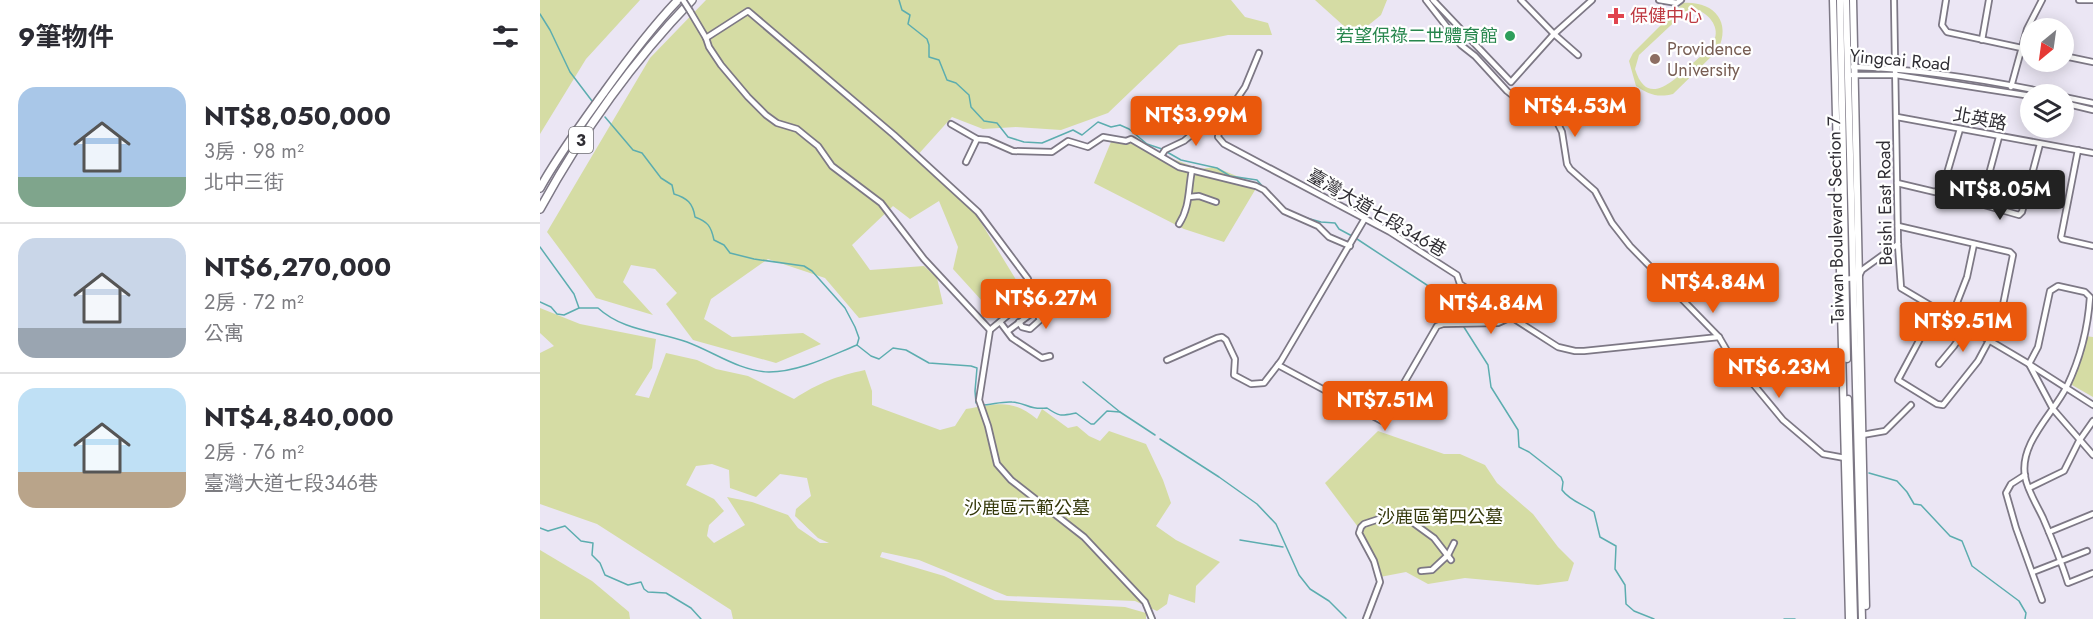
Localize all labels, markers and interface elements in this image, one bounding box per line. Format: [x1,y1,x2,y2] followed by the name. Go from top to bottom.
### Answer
[1630,3,1702,29] place label: 保健中心
[1607,7,1625,25] marker: 保健中心
[18,18,113,56] text: 9筆物件
[2020,18,2074,72] north arrow
[2020,18,2074,138] map controls
[489,20,522,53] icon: filters
[1336,23,1498,49] place label: 若望保祿二世體育館
[1503,29,1517,43] marker: 若望保祿二世體育館
[1667,36,1751,83] place label: Providence University
[1849,43,1951,77] street label: Yingcai Road
[1648,52,1662,66] marker: Providence University
[2020,84,2074,138] button: layers
[1513,87,1637,138] pin: NT$4.53M
[1523,92,1627,121] text: NT$4.53M
[1134,96,1258,147] pin: NT$3.99M
[204,97,391,135] text: NT$8,050,000
[1145,101,1247,130] text: NT$3.99M
[1951,101,2009,137] street label: 北英路
[66,111,138,183] icon: home
[1821,116,1851,324] street label: Taiwan Boulevard Section 7
[569,127,593,153] road number: 3
[204,137,304,166] text: 3房 · 98 m²
[1871,140,1899,266] street label: Beishi East Road
[1303,163,1451,263] street label: 臺灣大道七段346巷
[204,168,284,197] text: 北中三街
[1938,170,2062,221] pin: NT$8.05M
[1949,175,2051,204] text: NT$8.05M
[204,248,391,286] text: NT$6,270,000
[66,262,138,334] icon: home
[1651,263,1775,314] pin: NT$4.84M
[1661,268,1765,297] text: NT$4.84M
[984,279,1108,330] pin: NT$6.27M
[995,284,1097,313] text: NT$6.27M
[1429,284,1553,335] pin: NT$4.84M
[204,288,304,317] text: 2房 · 72 m²
[1439,289,1543,318] text: NT$4.84M
[1901,302,2025,353] pin: NT$9.51M
[1914,307,2012,336] text: NT$9.51M
[204,319,244,348] text: 公寓
[1717,348,1841,399] pin: NT$6.23M
[1728,353,1830,382] text: NT$6.23M
[1323,381,1447,432] pin: NT$7.51M
[1337,386,1433,415] text: NT$7.51M
[204,398,394,436] text: NT$4,840,000
[66,412,138,484] icon: home
[204,438,304,467] text: 2房 · 76 m²
[204,469,378,498] text: 臺灣大道七段346巷
[964,495,1090,521] park label: 沙鹿區示範公墓
[1377,504,1503,530] park label: 沙鹿區第四公墓

